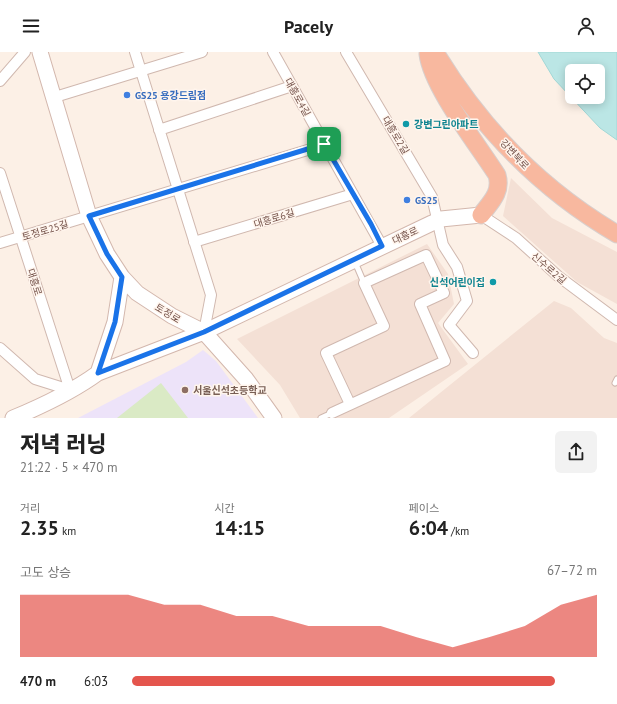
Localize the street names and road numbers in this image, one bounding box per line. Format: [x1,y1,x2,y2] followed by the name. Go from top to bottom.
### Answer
[282,76,313,119] street label: 대흥로4길
[379,114,412,157] street label: 대흥로2길
[497,136,532,172] street label: 강변북로
[252,206,296,231] street label: 대흥로6길
[20,217,70,244] street label: 토정로25길
[390,224,420,247] street label: 대흥로
[528,250,569,287] street label: 신수로2길
[24,267,45,297] street label: 대흥로
[153,301,183,326] street label: 토정로

